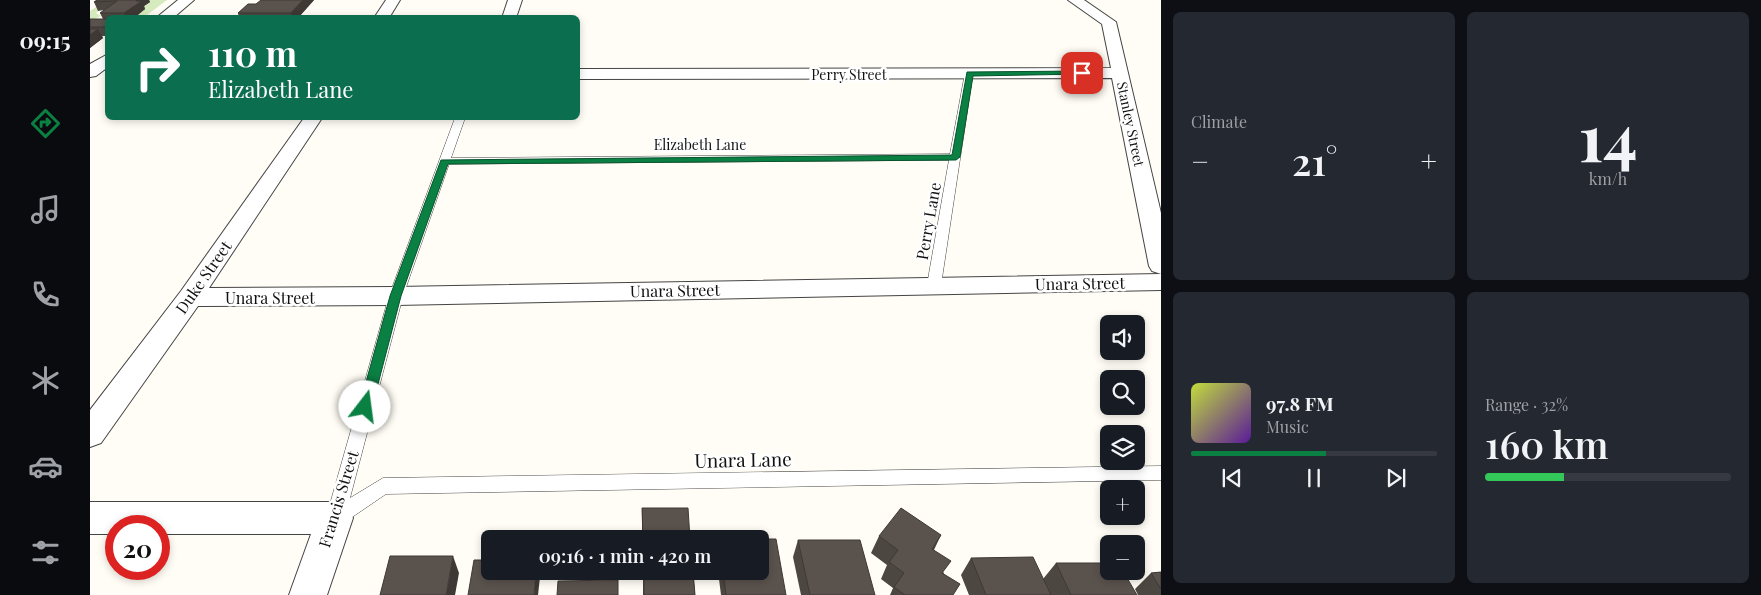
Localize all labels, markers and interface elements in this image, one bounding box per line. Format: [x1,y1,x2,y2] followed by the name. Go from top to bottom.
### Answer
[19,25,71,55] text: 09:15
[208,29,297,76] text: 110 m
[125,35,190,100] icon: right
[1061,52,1103,94] pin
[1068,59,1096,87] icon: arrive
[811,65,888,84] street label: Perry Street
[208,74,353,104] text: Elizabeth Lane
[1113,80,1149,169] street label: Stanley Street
[1578,92,1638,178] text: 14
[28,106,63,141] icon: directions
[1191,111,1247,132] text: Climate
[654,135,746,154] street label: Elizabeth Lane
[1292,135,1338,186] text: 21°
[1191,142,1209,179] text: −
[1421,142,1437,179] text: +
[1589,168,1627,189] text: km/h
[911,181,945,261] street label: Perry Lane
[28,192,63,227] icon: music
[170,236,236,318] street label: Duke Street
[1035,272,1126,294] street label: Unara Street
[28,277,63,312] icon: phone
[630,279,721,301] street label: Unara Street
[225,287,315,308] street label: Unara Street
[1100,315,1145,580] map controls
[1100,315,1145,360] button: sound
[28,363,63,398] icon: climate
[1100,370,1145,415] button: search
[338,380,390,432] position arrow
[1266,390,1334,416] text: 97.8 FM
[1485,394,1568,415] text: Range · 32%
[1266,416,1309,437] text: Music
[1485,418,1609,469] text: 160 km
[1100,425,1145,470] button: layers
[694,445,792,473] street label: Unara Lane
[313,448,363,550] street label: Francis Street
[28,449,63,484] icon: car
[1218,464,1246,492] icon: previous
[1300,464,1328,492] icon: pause
[1382,464,1410,492] icon: next
[1100,480,1145,525] button: +
[105,515,170,580] speed limit sign: 20
[28,535,63,570] icon: filters
[1100,535,1145,580] button: −
[539,542,711,568] text: 09:16 · 1 min · 420 m

